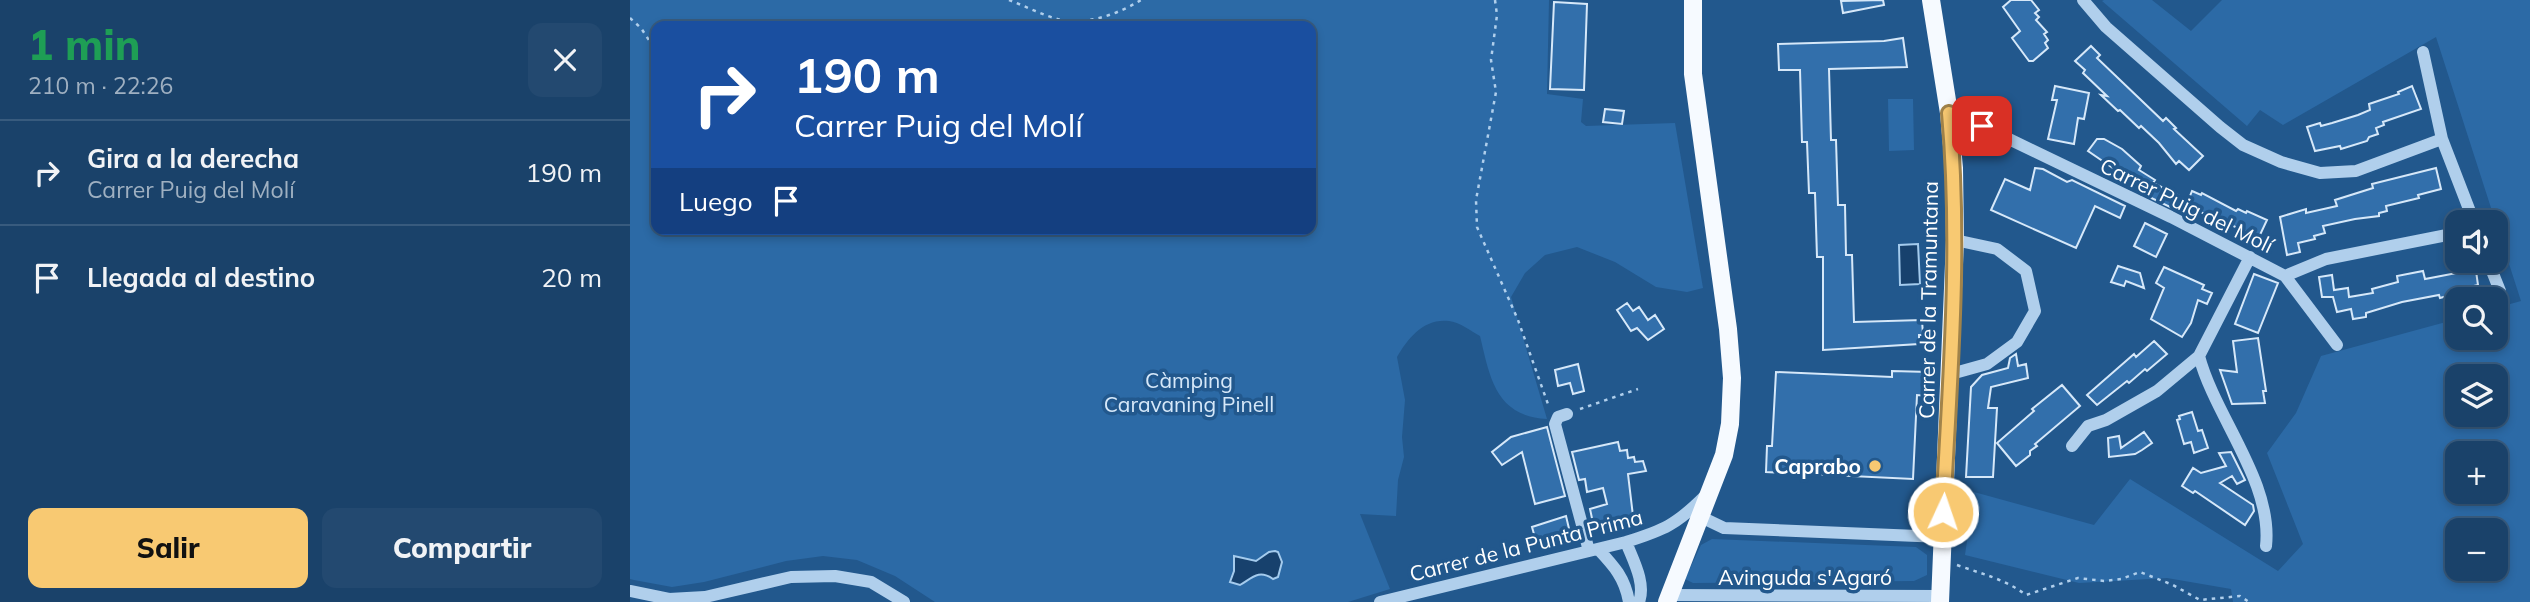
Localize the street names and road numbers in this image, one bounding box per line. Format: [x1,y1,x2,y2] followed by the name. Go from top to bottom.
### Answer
[2096,152,2279,259] street label: Carrer Puig del Molí
[1913,181,1943,419] street label: Carrer de la Tramuntana
[1407,503,1645,587] street label: Carrer de la Punta Prima
[1718,564,1892,590] street label: Avinguda s'Agaró

